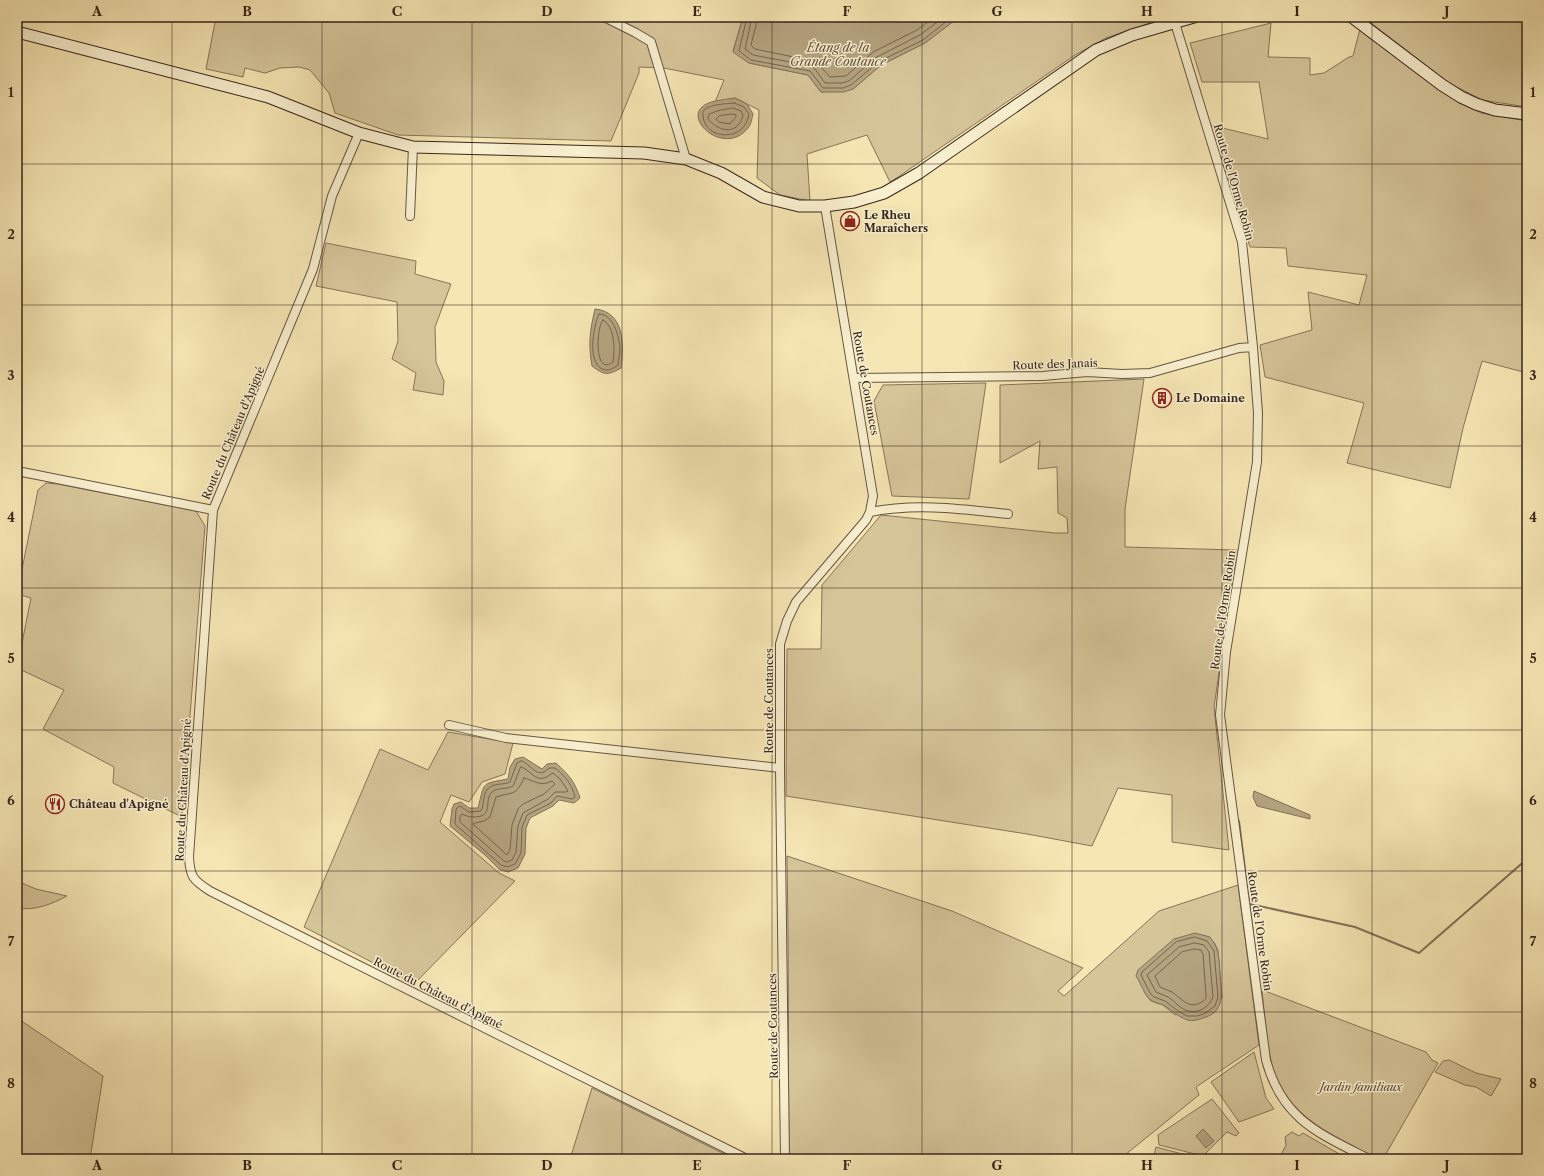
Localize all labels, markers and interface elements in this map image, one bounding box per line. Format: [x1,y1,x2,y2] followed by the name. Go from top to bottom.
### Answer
[91,3,103,19] text: A
[242,3,252,19] text: B
[392,3,402,19] text: C
[541,3,553,19] text: D
[692,3,702,19] text: E
[843,3,852,19] text: F
[991,3,1003,19] text: G
[1141,3,1153,19] text: H
[1294,3,1300,19] text: I
[1442,3,1450,19] text: J
[790,39,887,69] water label: Étang de la Grande Coutance
[8,84,14,100] text: 1
[1530,84,1536,100] text: 1
[1211,122,1257,242] street label: Route de l'Orme Robin
[864,208,928,235] place label: Le Rheu Maraîchers
[839,210,861,232] shop icon: Le Rheu Maraîchers
[7,226,15,242] text: 2
[1529,226,1537,242] text: 2
[850,330,882,436] street label: Route de Coutances
[1012,356,1098,372] street label: Route des Janais
[199,364,267,502] street label: Route du Château d'Apigné
[7,367,15,383] text: 3
[1529,367,1537,383] text: 3
[1151,387,1173,409] building icon: Le Domaine
[1176,391,1245,405] place label: Le Domaine
[7,509,15,525] text: 4
[1529,509,1537,525] text: 4
[1208,549,1238,671] street label: Route de l'Orme Robin
[762,648,776,754] street label: Route de Coutances
[7,650,15,666] text: 5
[1529,650,1537,666] text: 5
[172,718,194,862] street label: Route du Château d'Apigné
[7,792,15,808] text: 6
[1529,792,1537,808] text: 6
[44,793,66,815] restaurant icon: Château d'Apigné
[69,797,169,811] place label: Château d'Apigné
[1245,870,1275,992] street label: Route de l'Orme Robin
[8,933,15,949] text: 7
[1530,933,1537,949] text: 7
[371,954,505,1032] street label: Route du Château d'Apigné
[765,973,781,1079] street label: Route de Coutances
[7,1075,15,1091] text: 8
[1529,1075,1537,1091] text: 8
[1317,1080,1403,1094] park label: Jardin familiaux
[91,1157,103,1173] text: A
[242,1157,252,1173] text: B
[392,1157,402,1173] text: C
[541,1157,553,1173] text: D
[692,1157,702,1173] text: E
[843,1157,852,1173] text: F
[991,1157,1003,1173] text: G
[1141,1157,1153,1173] text: H
[1294,1157,1300,1173] text: I
[1442,1157,1450,1173] text: J

